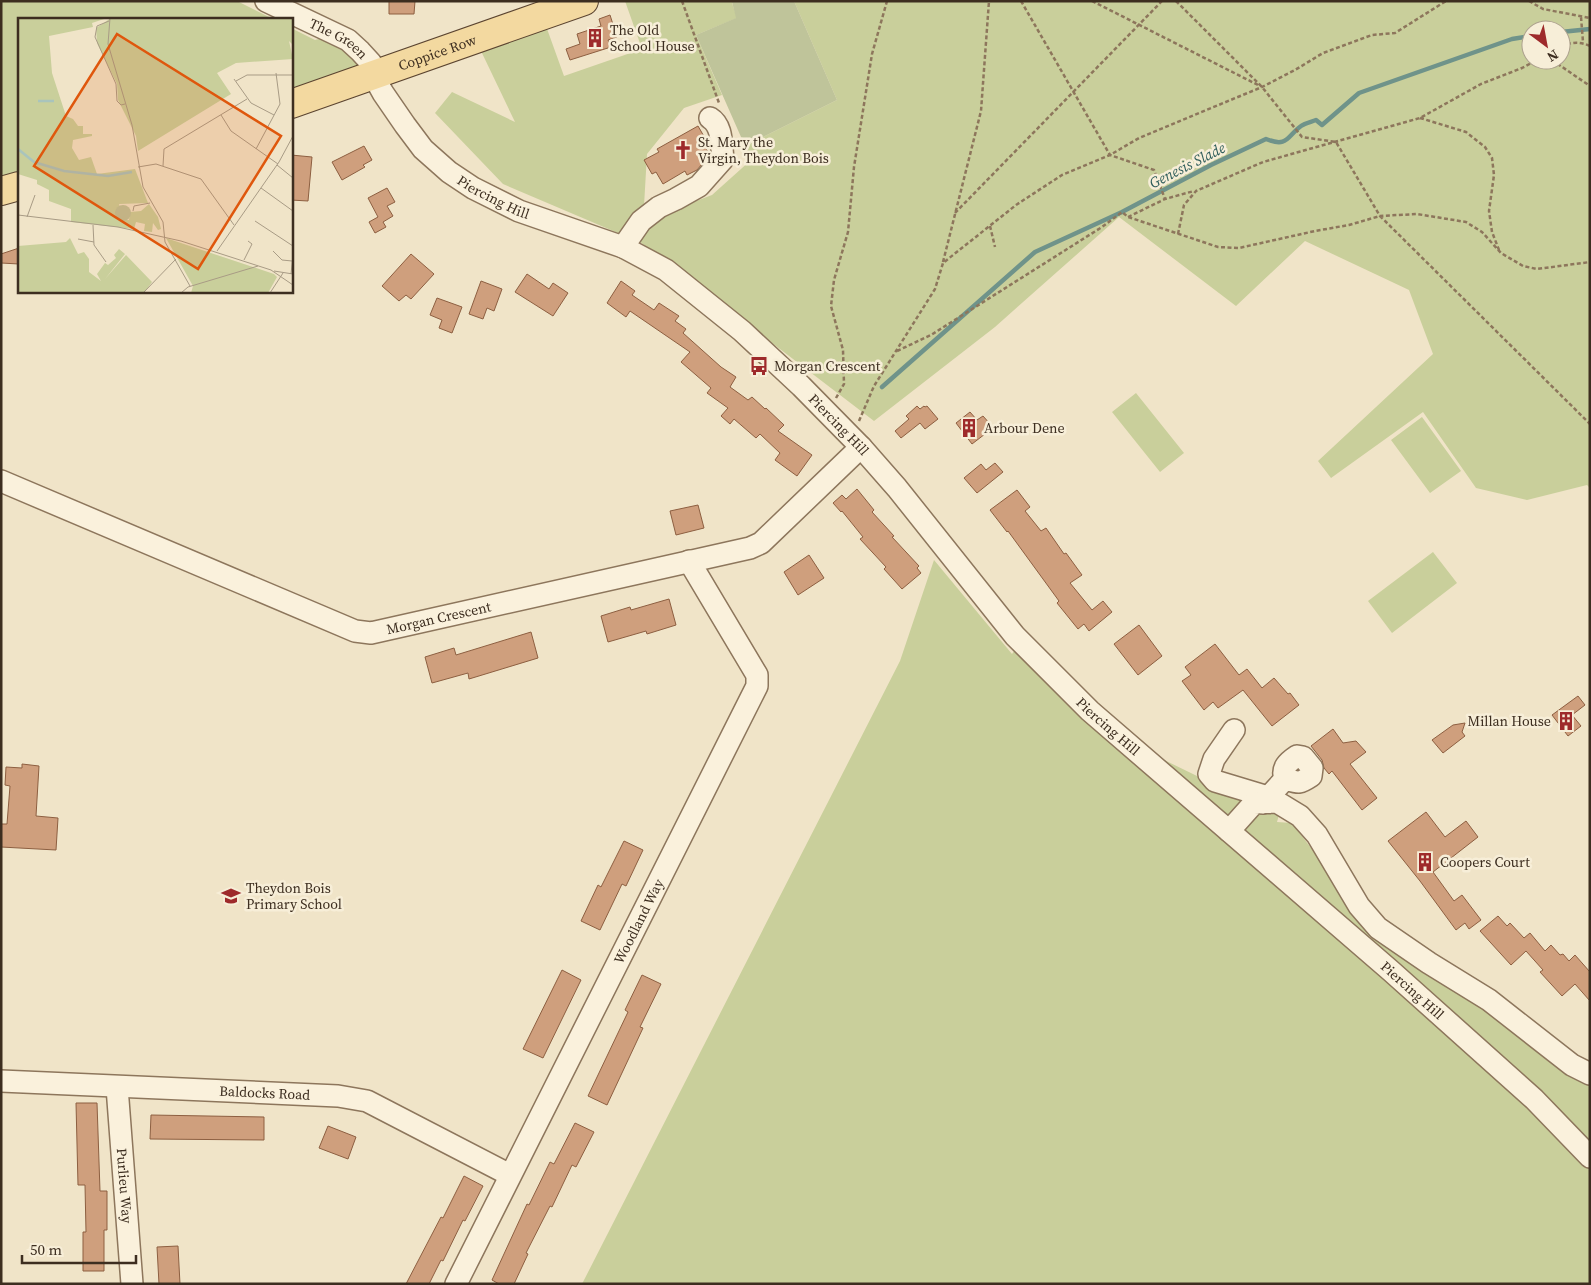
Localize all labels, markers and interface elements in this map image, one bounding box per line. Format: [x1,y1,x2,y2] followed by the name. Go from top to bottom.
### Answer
[306,13,373,64] street label: The Green
[18,18,292,292] inset map
[610,20,695,56] place label: The Old School House
[1521,20,1571,70] north arrow
[584,27,606,49] building icon: The Old School House
[396,30,479,76] street label: Coppice Row
[1543,45,1563,67] text: N
[698,132,829,168] place label: St. Mary the Virgin, Theydon Bois
[1145,137,1229,193] water label: Genesis Slade
[672,139,694,161] church icon: St. Mary the Virgin, Theydon Bois
[453,170,532,224] street label: Piercing Hill
[748,355,770,377] bus stop icon: Morgan Crescent
[774,356,881,376] place label: Morgan Crescent
[804,389,874,460] street label: Piercing Hill
[958,417,980,439] building icon: Arbour Dene
[984,418,1065,438] place label: Arbour Dene
[385,596,493,639] street label: Morgan Crescent
[1072,693,1144,760] street label: Piercing Hill
[1555,710,1577,732] building icon: Millan House
[1468,711,1551,731] place label: Millan House
[1414,851,1436,873] building icon: Coopers Court
[1440,852,1530,872] place label: Coopers Court
[609,875,669,967] street label: Woodland Way
[246,878,342,914] place label: Theydon Bois Primary School
[220,885,242,907] school or university icon: Theydon Bois Primary School
[1376,956,1449,1024] street label: Piercing Hill
[219,1081,311,1105] street label: Baldocks Road
[112,1147,137,1225] street label: Purlieu Way
[22,1232,136,1264] scale bar
[30,1239,62,1260] text: 50 m

